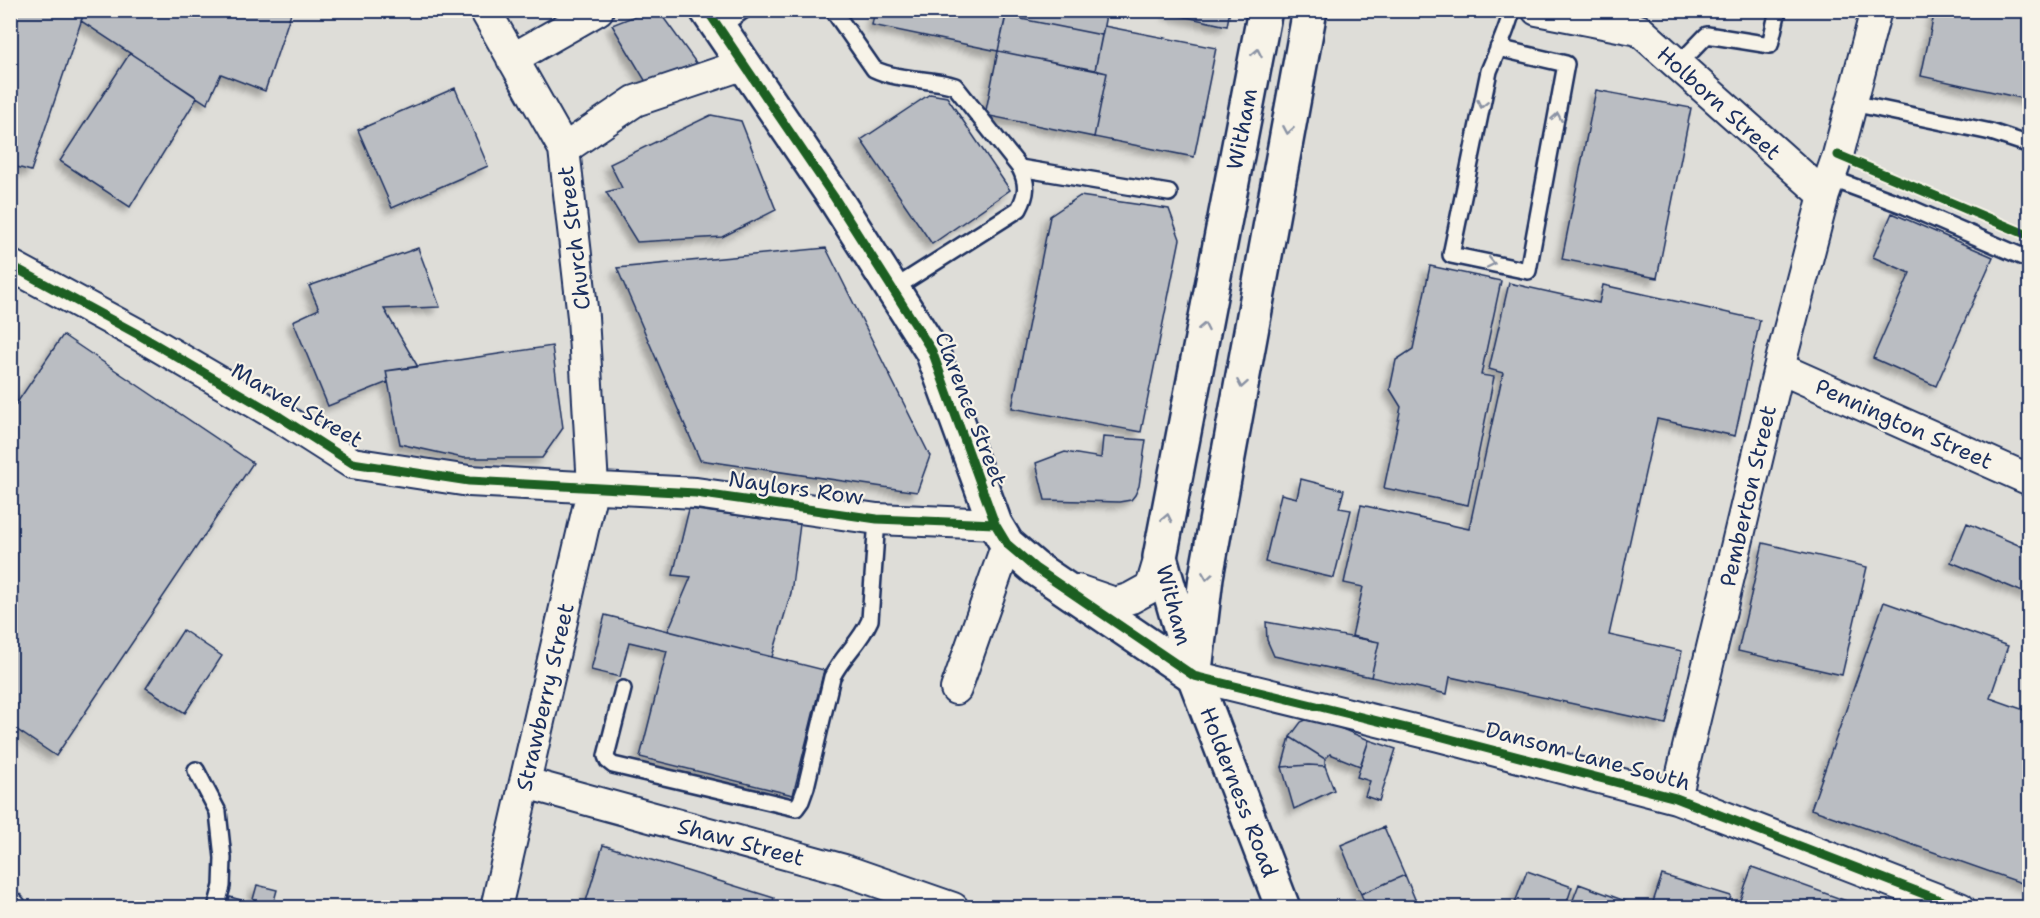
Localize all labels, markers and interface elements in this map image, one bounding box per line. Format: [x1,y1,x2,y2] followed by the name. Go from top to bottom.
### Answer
[1651,40,1787,166] street label: Holborn Street
[1250,48,1263,58] one-way arrow
[1220,86,1264,172] street label: Witham
[1476,99,1489,109] one-way arrow
[1550,112,1562,121] one-way arrow
[1282,125,1295,135] one-way arrow
[551,164,597,312] street label: Church Street
[1486,256,1496,269] one-way arrow
[1197,322,1210,332] one-way arrow
[928,328,1014,490] street label: Clarence Street
[226,356,368,454] street label: Marvel Street
[1811,372,1997,476] street label: Pennington Street
[1236,379,1248,388] one-way arrow
[1713,402,1783,590] street label: Pemberton Street
[726,464,866,512] street label: Naylors Row
[1160,514,1173,524] one-way arrow
[1149,561,1199,649] street label: Witham
[1201,571,1213,580] one-way arrow
[509,600,581,794] street label: Strawberry Street
[1193,703,1285,881] street label: Holderness Road
[1482,715,1694,797] street label: Dansom Lane South
[674,811,808,873] street label: Shaw Street

